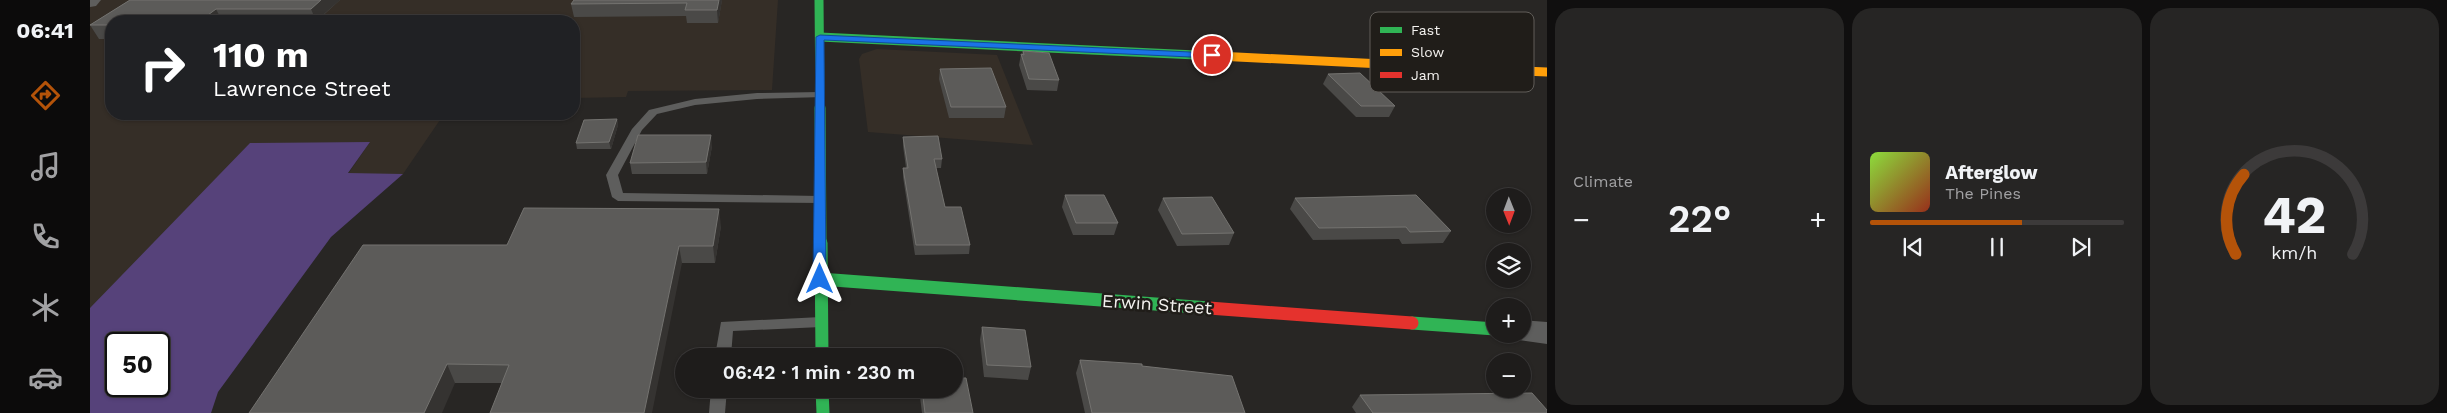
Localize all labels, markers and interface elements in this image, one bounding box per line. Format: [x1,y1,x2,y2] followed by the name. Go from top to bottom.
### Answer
[1370,12,1534,92] legend
[16,18,74,43] text: 06:41
[1411,22,1440,38] text: Fast
[213,34,309,76] text: 110 m
[1191,34,1233,76] pin
[130,35,195,100] icon: right
[1198,41,1226,69] icon: arrive
[1411,44,1444,60] text: Slow
[1411,67,1440,83] text: Jam
[213,76,390,101] text: Lawrence Street
[28,78,63,113] icon: directions
[28,149,63,184] icon: music
[1945,161,2038,184] text: Afterglow
[1573,172,1633,191] text: Climate
[1945,184,2021,203] text: The Pines
[2262,185,2326,246] text: 42
[1486,188,1531,232] north arrow
[1486,188,1531,398] map controls
[1668,197,1731,241] text: 22°
[1573,203,1590,236] text: −
[1809,203,1826,236] text: +
[28,219,63,254] icon: phone
[1899,233,1927,261] icon: previous
[1983,233,2011,261] icon: pause
[2067,233,2095,261] icon: next
[2271,242,2317,263] text: km/h
[1486,243,1531,288] button: layers
[793,252,845,304] position arrow
[28,290,63,325] icon: climate
[1101,290,1213,318] street label: Erwin Street
[1486,298,1531,343] button: +
[105,332,170,397] speed limit sign: 50
[1486,353,1531,398] button: −
[28,360,63,395] icon: car
[723,361,915,384] text: 06:42 · 1 min · 230 m

